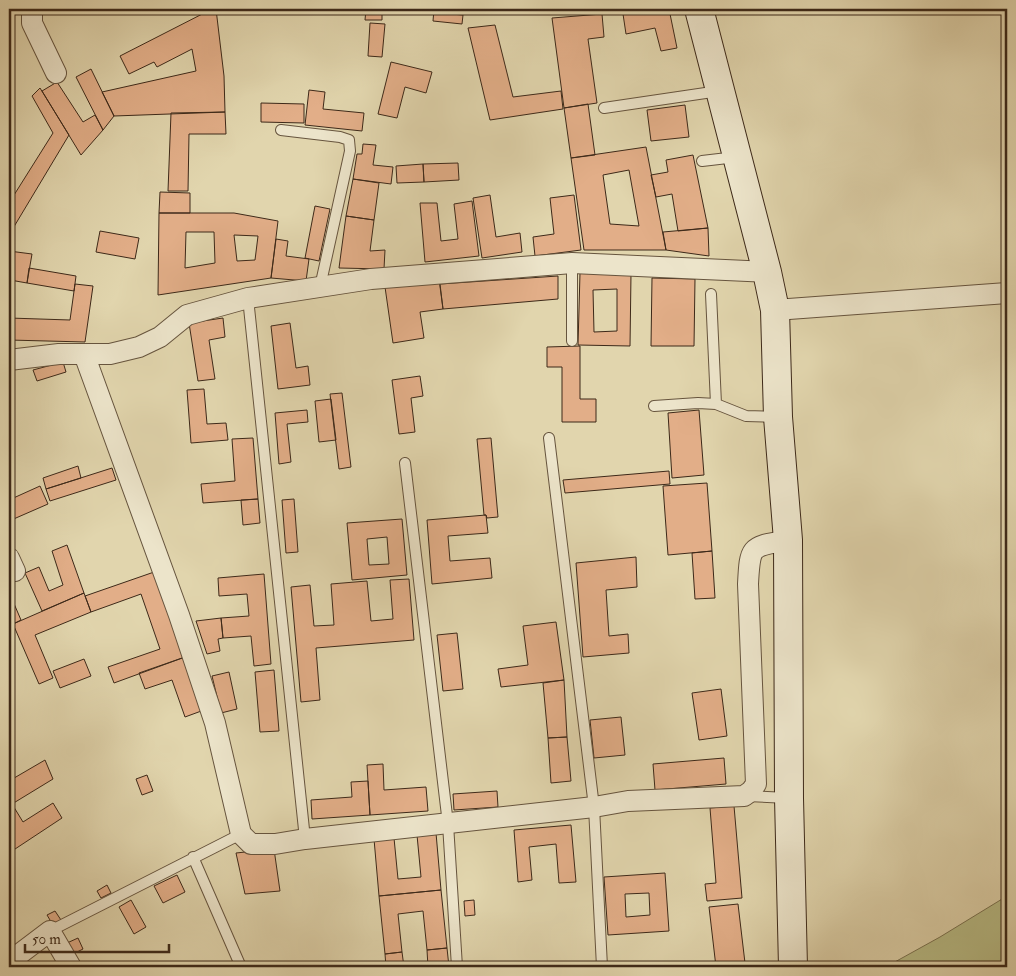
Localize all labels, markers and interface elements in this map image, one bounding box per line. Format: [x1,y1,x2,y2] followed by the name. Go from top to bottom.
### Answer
[25,921,169,953] scale bar
[32,930,61,949] text: 50 m

